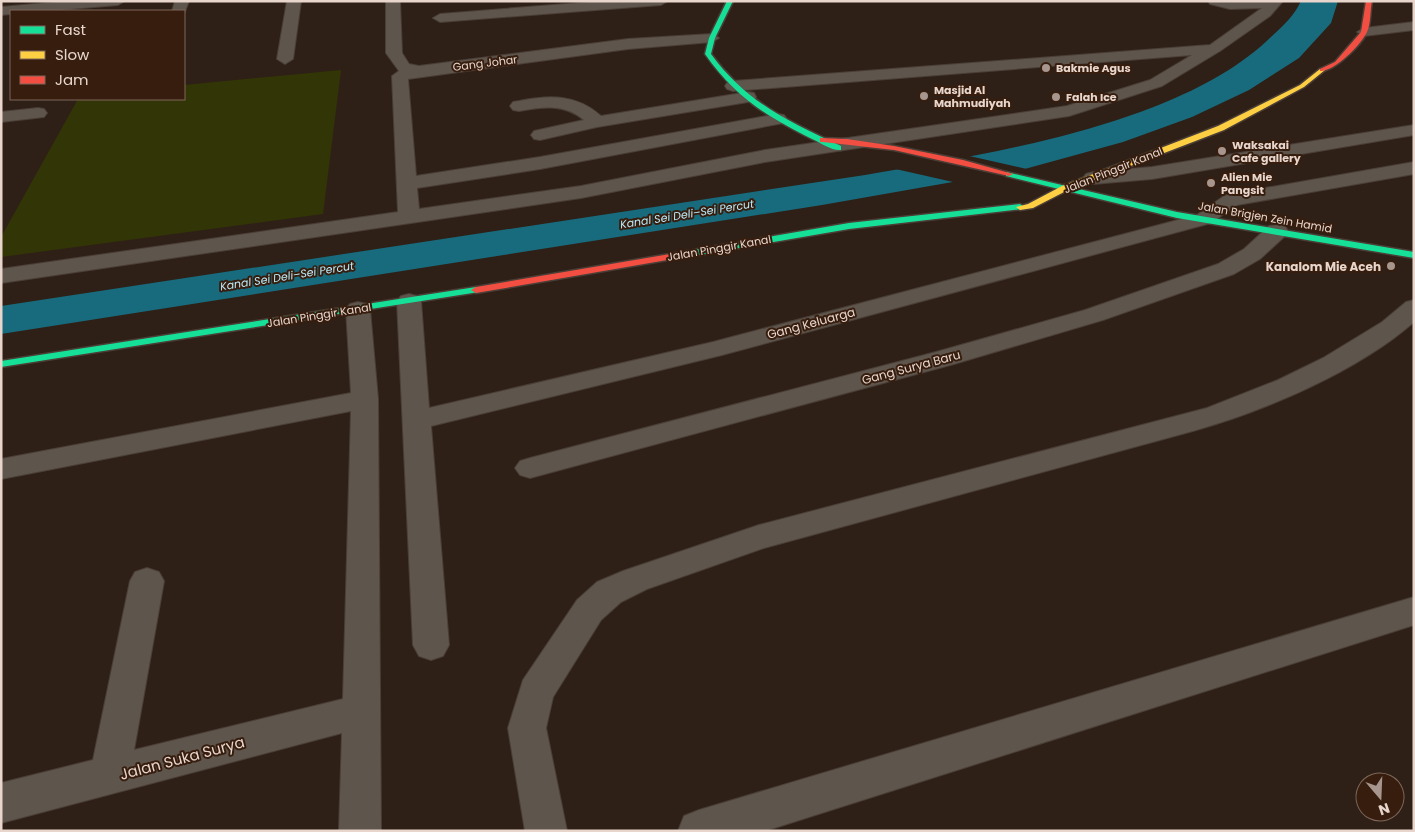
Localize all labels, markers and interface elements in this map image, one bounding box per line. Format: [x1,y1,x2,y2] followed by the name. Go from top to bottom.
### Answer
[10,10,185,100] legend
[55,19,86,40] text: Fast
[55,44,90,65] text: Slow
[452,51,518,75] street label: Gang Johar
[1056,60,1131,76] place label: Bakmie Agus
[1040,62,1052,74] marker: Bakmie Agus
[55,69,89,90] text: Jam
[934,82,1011,111] place label: Masjid Al Mahmudiyah
[1066,89,1117,105] place label: Falah Ice
[918,90,930,102] marker: Masjid Al Mahmudiyah
[1050,91,1062,103] marker: Falah Ice
[1232,137,1301,166] place label: Waksakai Cafe gallery
[1061,143,1165,197] street label: Jalan Pinggir Kanal
[1216,145,1228,157] marker: Waksakai Cafe gallery
[1221,169,1272,198] place label: Alien Mie Pangsit
[1205,177,1217,189] marker: Alien Mie Pangsit
[619,195,756,232] water label: Kanal Sei Deli–Sei Percut
[1197,197,1333,237] street label: Jalan Brigjen Zein Hamid
[666,231,772,265] street label: Jalan Pinggir Kanal
[219,257,356,294] water label: Kanal Sei Deli–Sei Percut
[1266,258,1381,275] place label: Kanalom Mie Aceh
[1385,260,1397,272] marker: Kanalom Mie Aceh
[266,299,372,331] street label: Jalan Pinggir Kanal
[765,303,857,343] street label: Gang Keluarga
[860,346,962,388] street label: Gang Surya Baru
[117,731,247,785] street label: Jalan Suka Surya
[1355,772,1405,822] north arrow
[1376,798,1392,820] text: N

